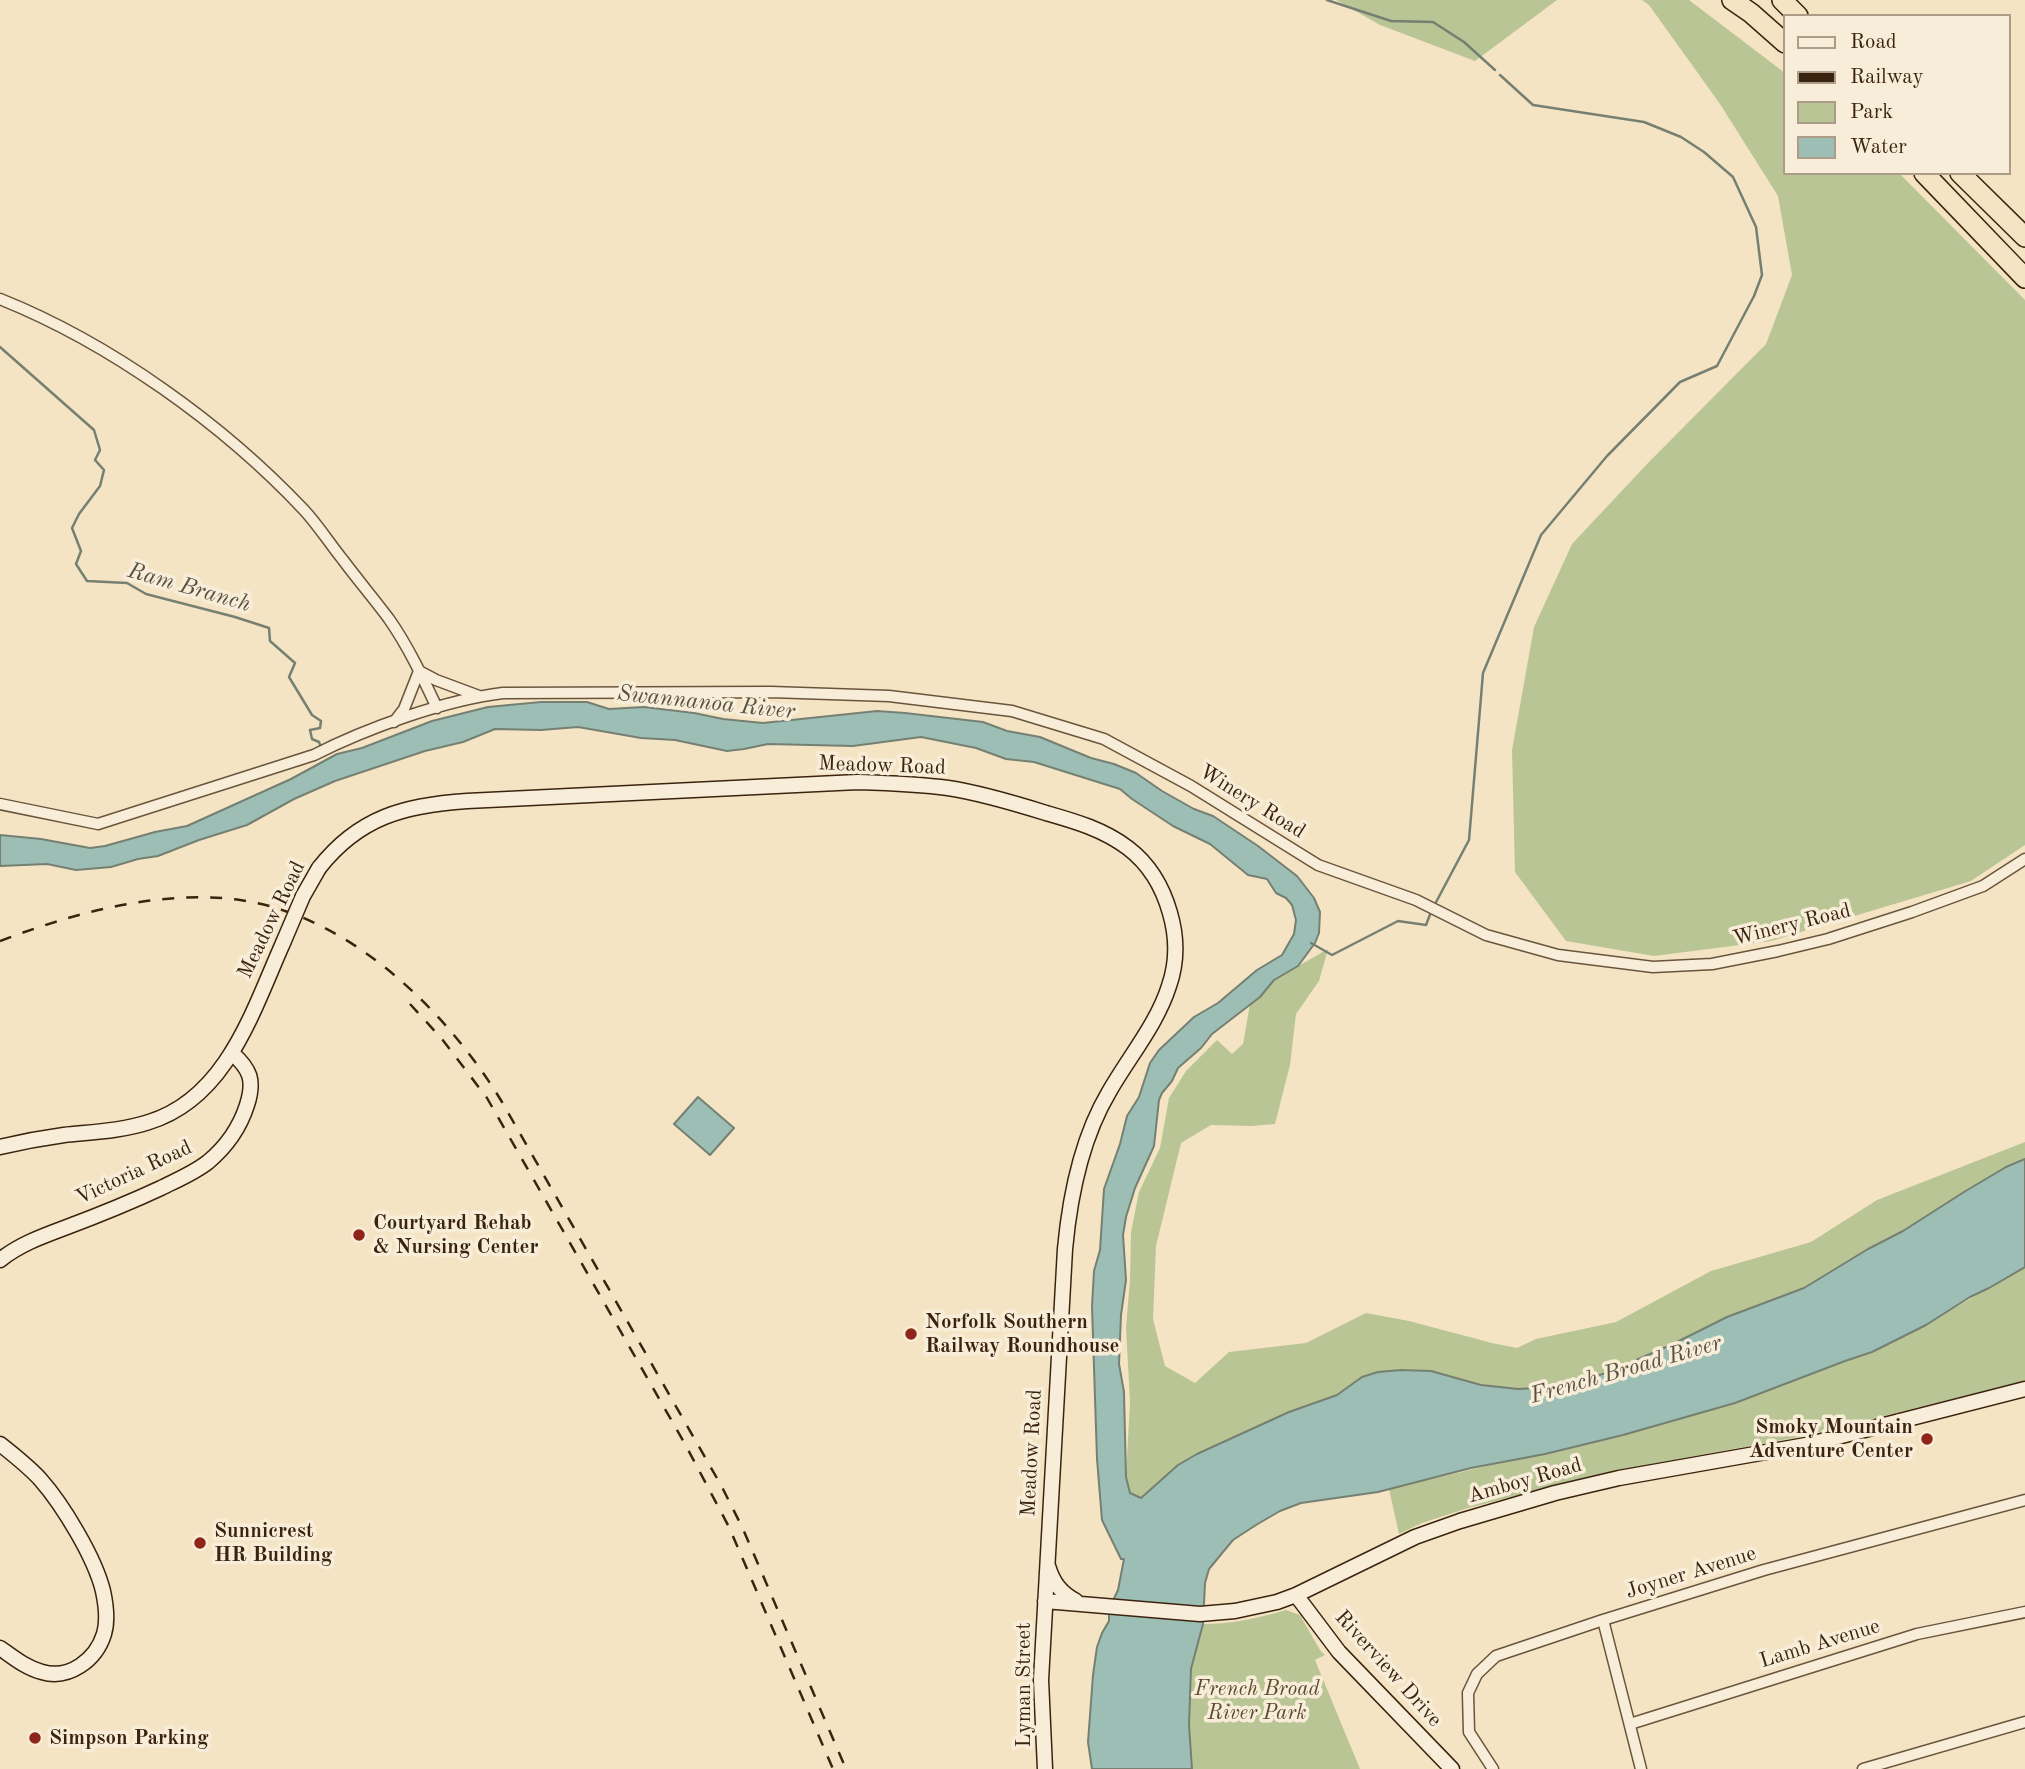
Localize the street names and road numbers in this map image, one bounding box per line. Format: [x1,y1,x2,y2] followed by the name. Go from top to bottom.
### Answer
[818,751,946,781] street label: Meadow Road
[1194,759,1310,845] street label: Winery Road
[233,857,311,983] street label: Meadow Road
[1730,898,1854,952] street label: Winery Road
[72,1135,196,1211] street label: Victoria Road
[1016,1389,1048,1517] street label: Meadow Road
[1465,1453,1585,1509] street label: Amboy Road
[1623,1541,1759,1605] street label: Joyner Avenue
[1329,1606,1447,1732] street label: Riverview Drive
[1757,1614,1883,1674] street label: Lamb Avenue
[1011,1622,1037,1748] street label: Lyman Street

